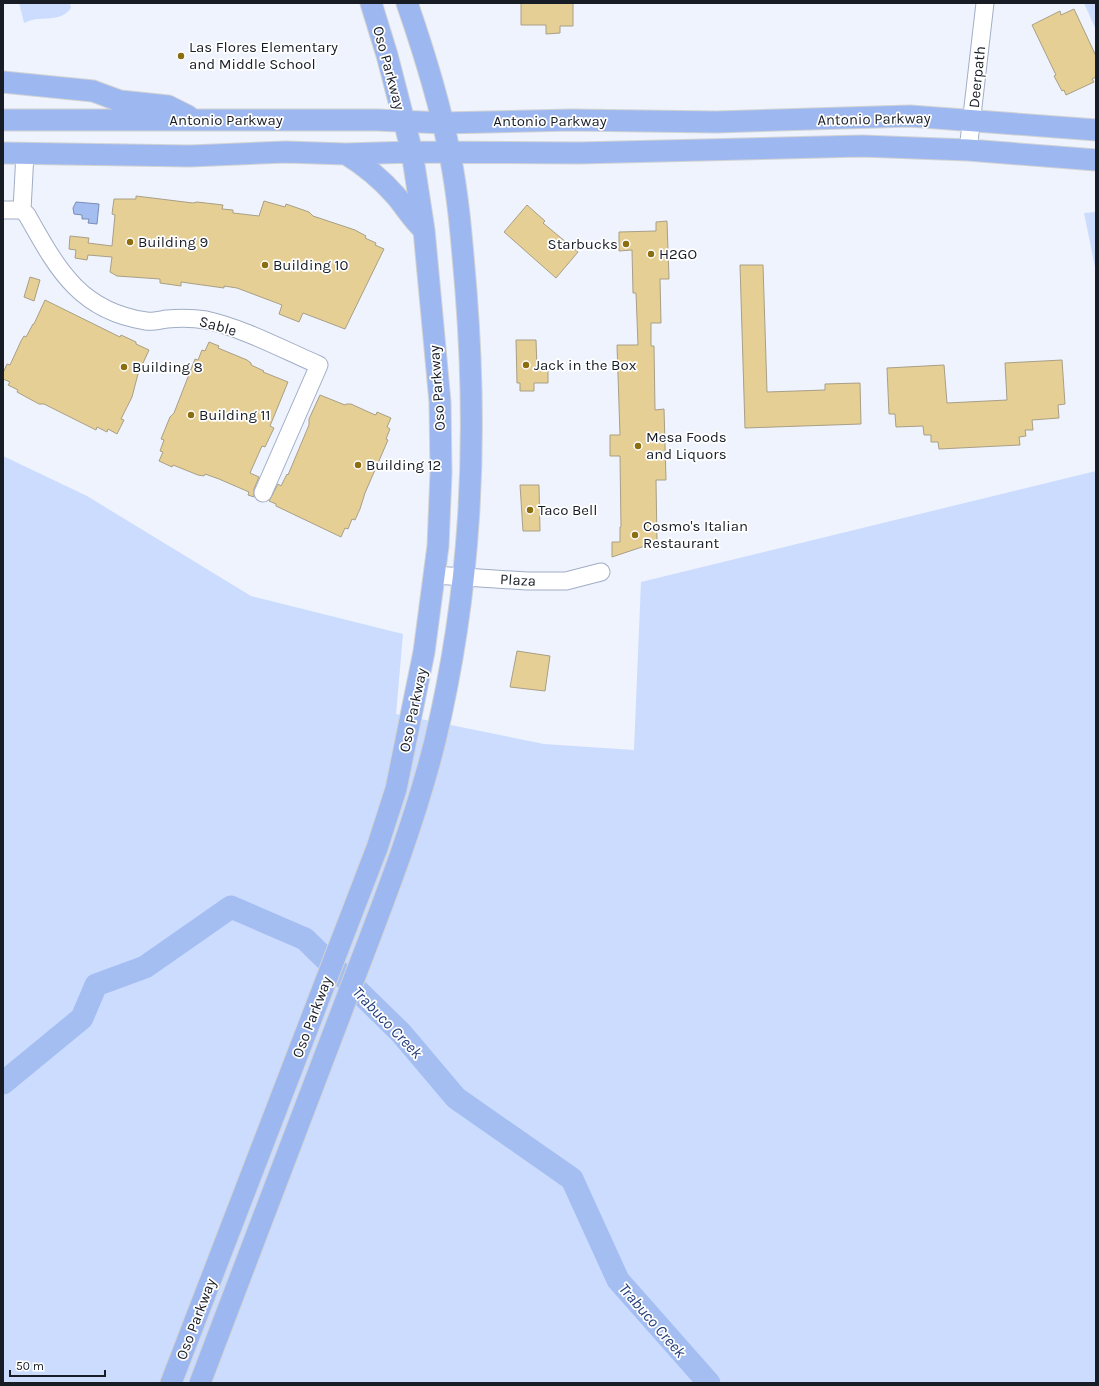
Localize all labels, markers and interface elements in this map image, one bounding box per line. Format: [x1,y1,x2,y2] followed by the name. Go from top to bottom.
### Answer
[369,24,409,112] street label: Oso Parkway
[189,38,338,73] place label: Las Flores Elementary and Middle School
[965,45,989,109] street label: Deerpath
[176,51,186,61] marker: Las Flores Elementary and Middle School
[817,109,931,129] street label: Antonio Parkway
[169,111,283,129] street label: Antonio Parkway
[493,112,607,130] street label: Antonio Parkway
[138,233,208,251] place label: Building 9
[548,235,618,253] place label: Starbucks
[125,237,135,247] marker: Building 9
[621,239,631,249] marker: Starbucks
[659,245,697,263] place label: H2GO
[646,249,656,259] marker: H2GO
[273,256,348,274] place label: Building 10
[260,260,270,270] marker: Building 10
[197,312,239,340] street label: Sable
[425,345,449,431] street label: Oso Parkway
[534,356,637,374] place label: Jack in the Box
[132,358,203,376] place label: Building 8
[521,360,531,370] marker: Jack in the Box
[119,362,129,372] marker: Building 8
[199,406,270,424] place label: Building 11
[186,410,196,420] marker: Building 11
[646,428,727,463] place label: Mesa Foods and Liquors
[633,441,643,451] marker: Mesa Foods and Liquors
[366,456,441,474] place label: Building 12
[353,460,363,470] marker: Building 12
[538,501,597,519] place label: Taco Bell
[525,505,535,515] marker: Taco Bell
[643,517,748,552] place label: Cosmo's Italian Restaurant
[630,530,640,540] marker: Cosmo's Italian Restaurant
[499,570,537,590] street label: Plaza
[395,666,431,754] street label: Oso Parkway
[288,974,336,1060] street label: Oso Parkway
[349,982,427,1063] water label: Trabuco Creek
[172,1276,220,1362] street label: Oso Parkway
[615,1279,691,1362] water label: Trabuco Creek
[10,1352,105,1378] scale bar
[16,1359,44,1373] text: 50 m

